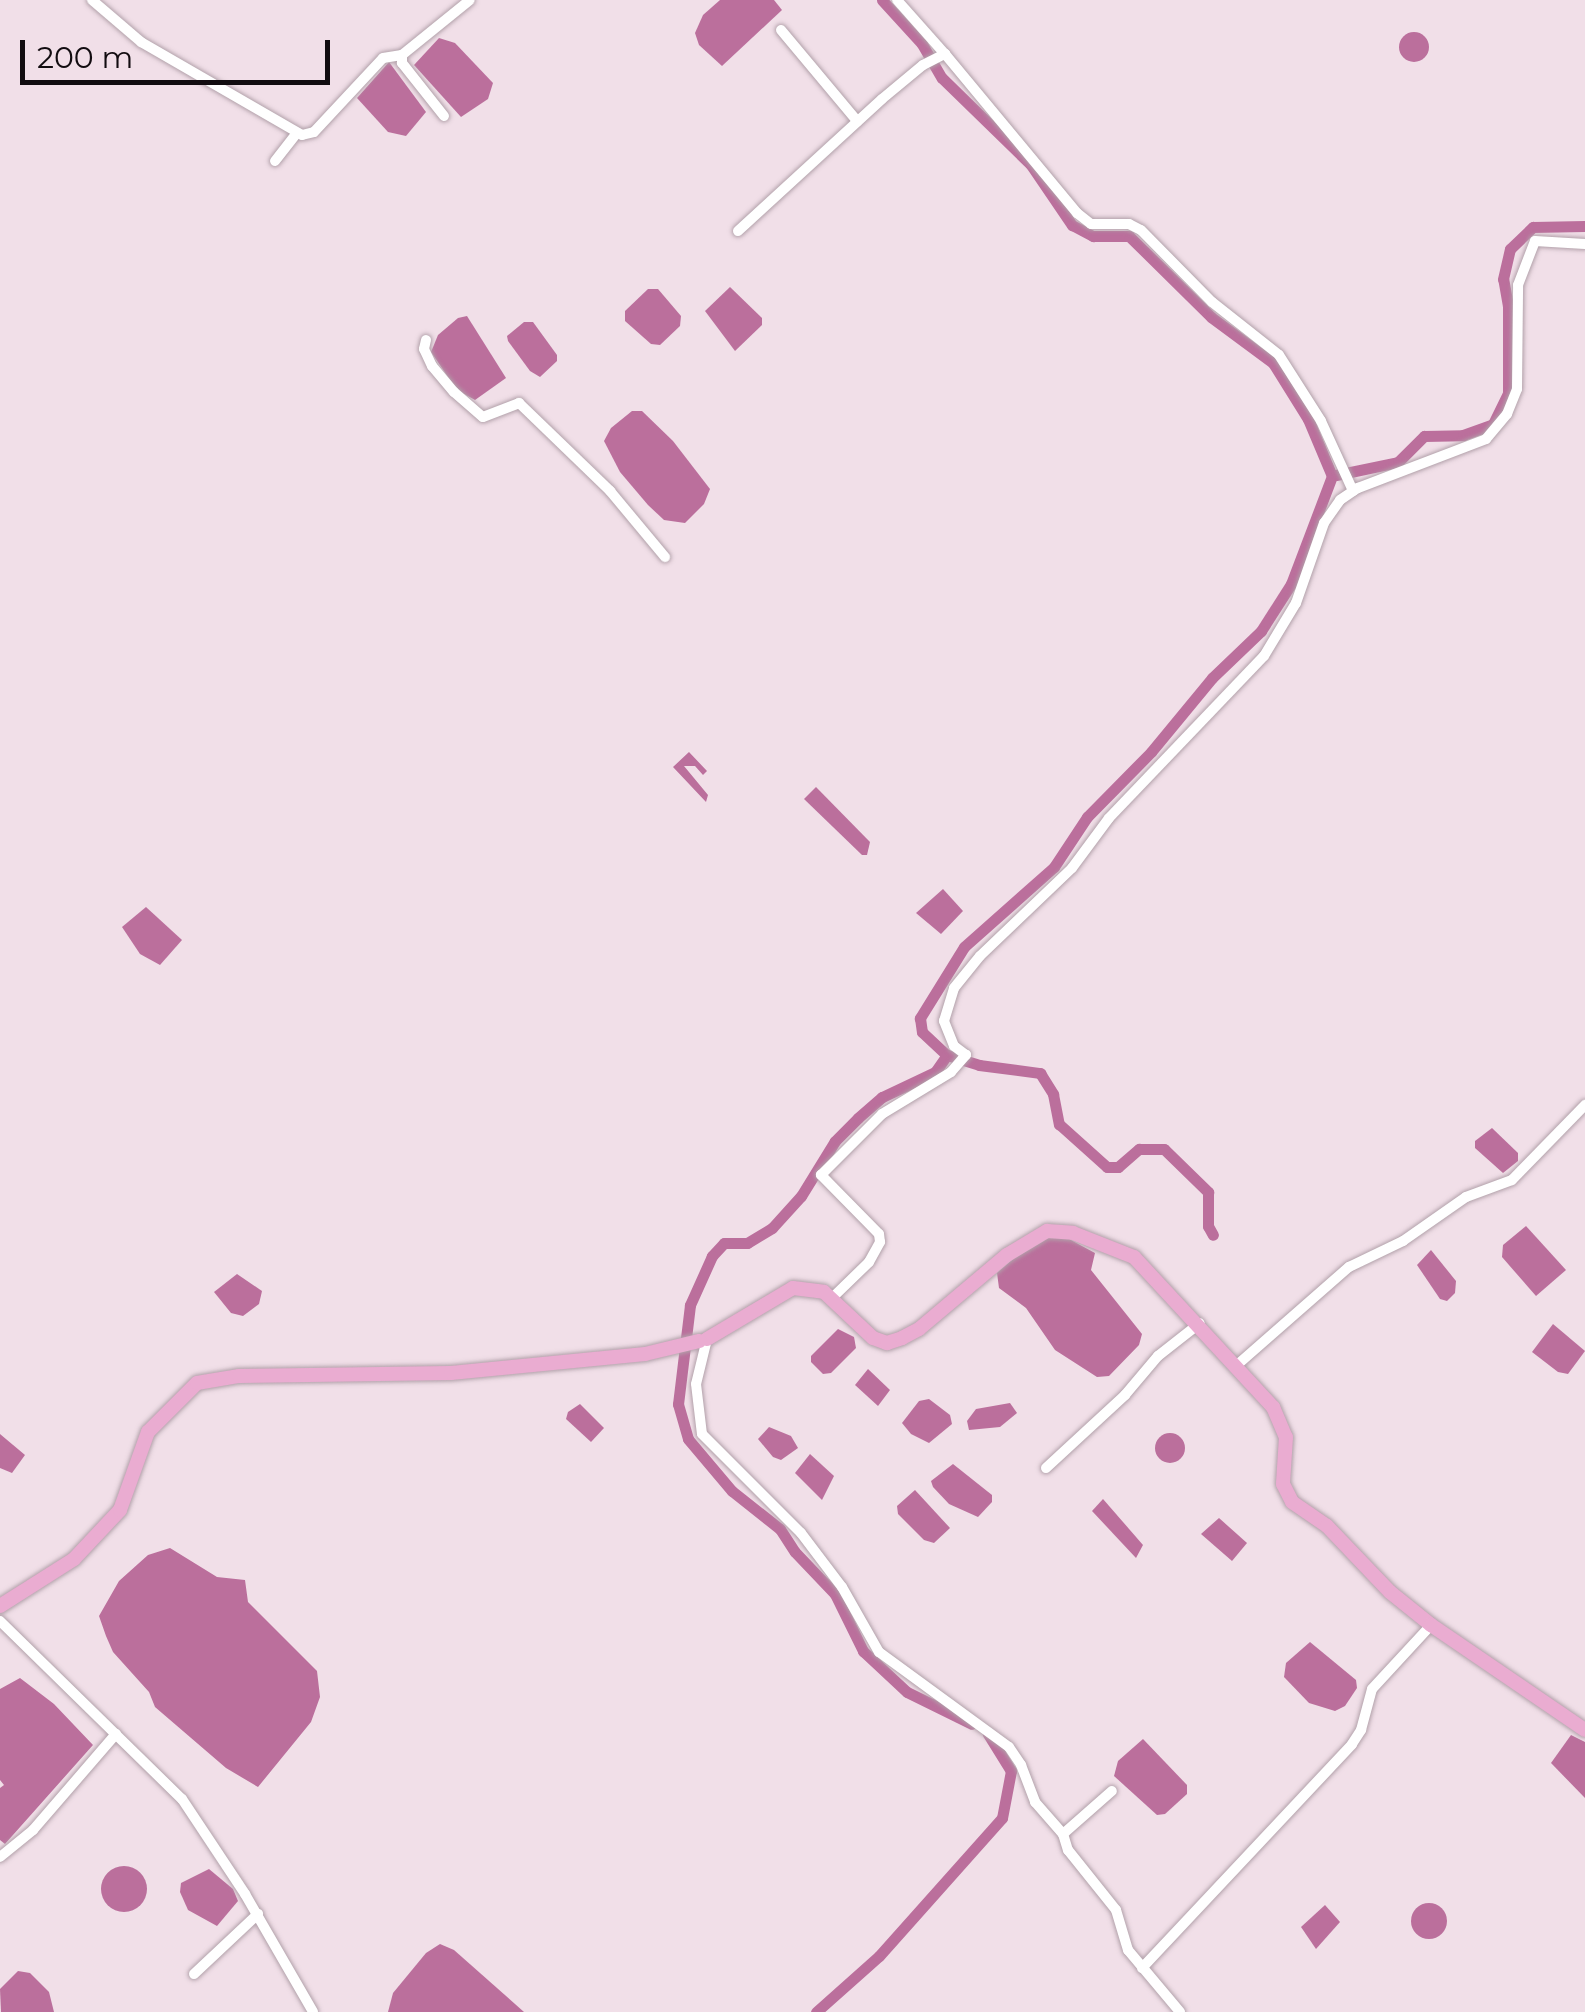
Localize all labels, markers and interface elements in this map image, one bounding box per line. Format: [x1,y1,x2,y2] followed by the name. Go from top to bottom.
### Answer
[25,20,335,82] scale bar
[37,39,133,76] text: 200 m

